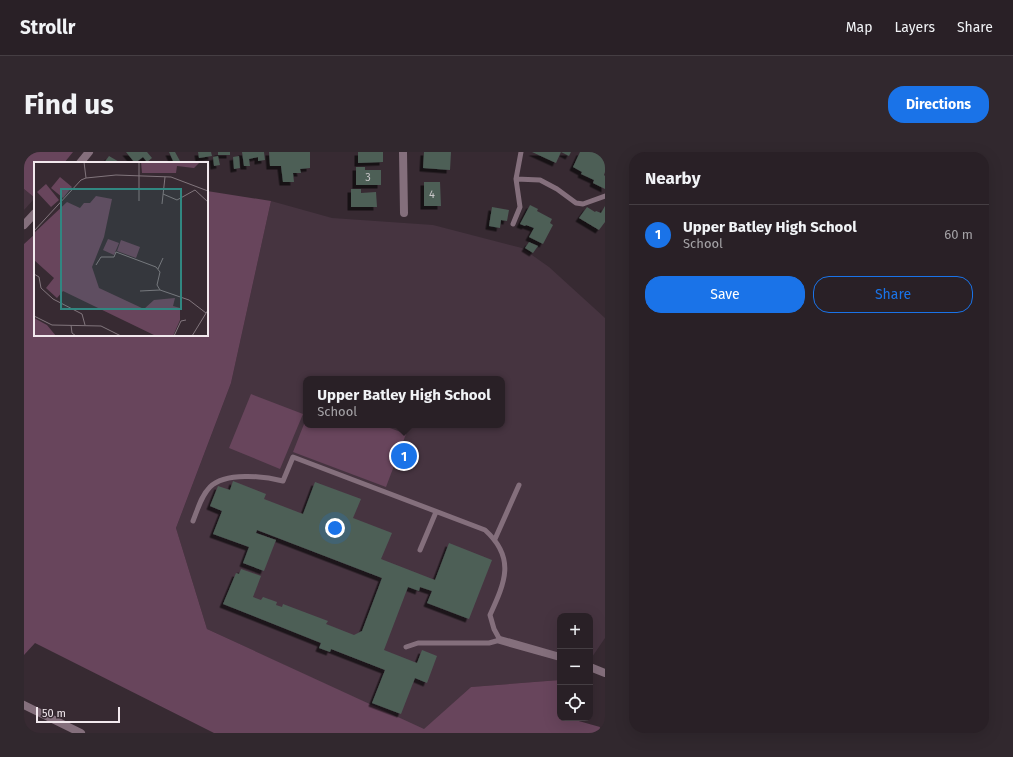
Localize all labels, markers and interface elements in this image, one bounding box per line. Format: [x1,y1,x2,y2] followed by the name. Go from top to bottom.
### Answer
[20,16,75,39] text: Strollr
[846,19,872,36] text: Map
[894,19,935,36] text: Layers
[957,19,993,36] text: Share
[888,86,989,123] button: Directions
[24,88,114,121] text: Find us
[34,162,208,336] inset map
[645,168,700,189] text: Nearby
[365,171,371,184] house number: 3
[429,188,435,201] house number: 4
[683,218,857,236] text: Upper Batley High School
[655,227,661,242] text: 1
[944,227,973,242] text: 60 m
[683,236,723,251] text: School
[645,276,805,313] button: Save
[813,276,973,313] button: Share
[303,376,505,428] popup
[317,386,491,404] text: Upper Batley High School
[317,404,357,419] text: School
[391,441,417,471] pin: 1
[325,518,345,538] your location
[557,613,593,721] map controls
[557,613,593,649] button: +
[557,649,593,685] button: −
[557,685,593,721] button: locate
[36,705,120,724] scale bar
[42,707,66,720] text: 50 m

